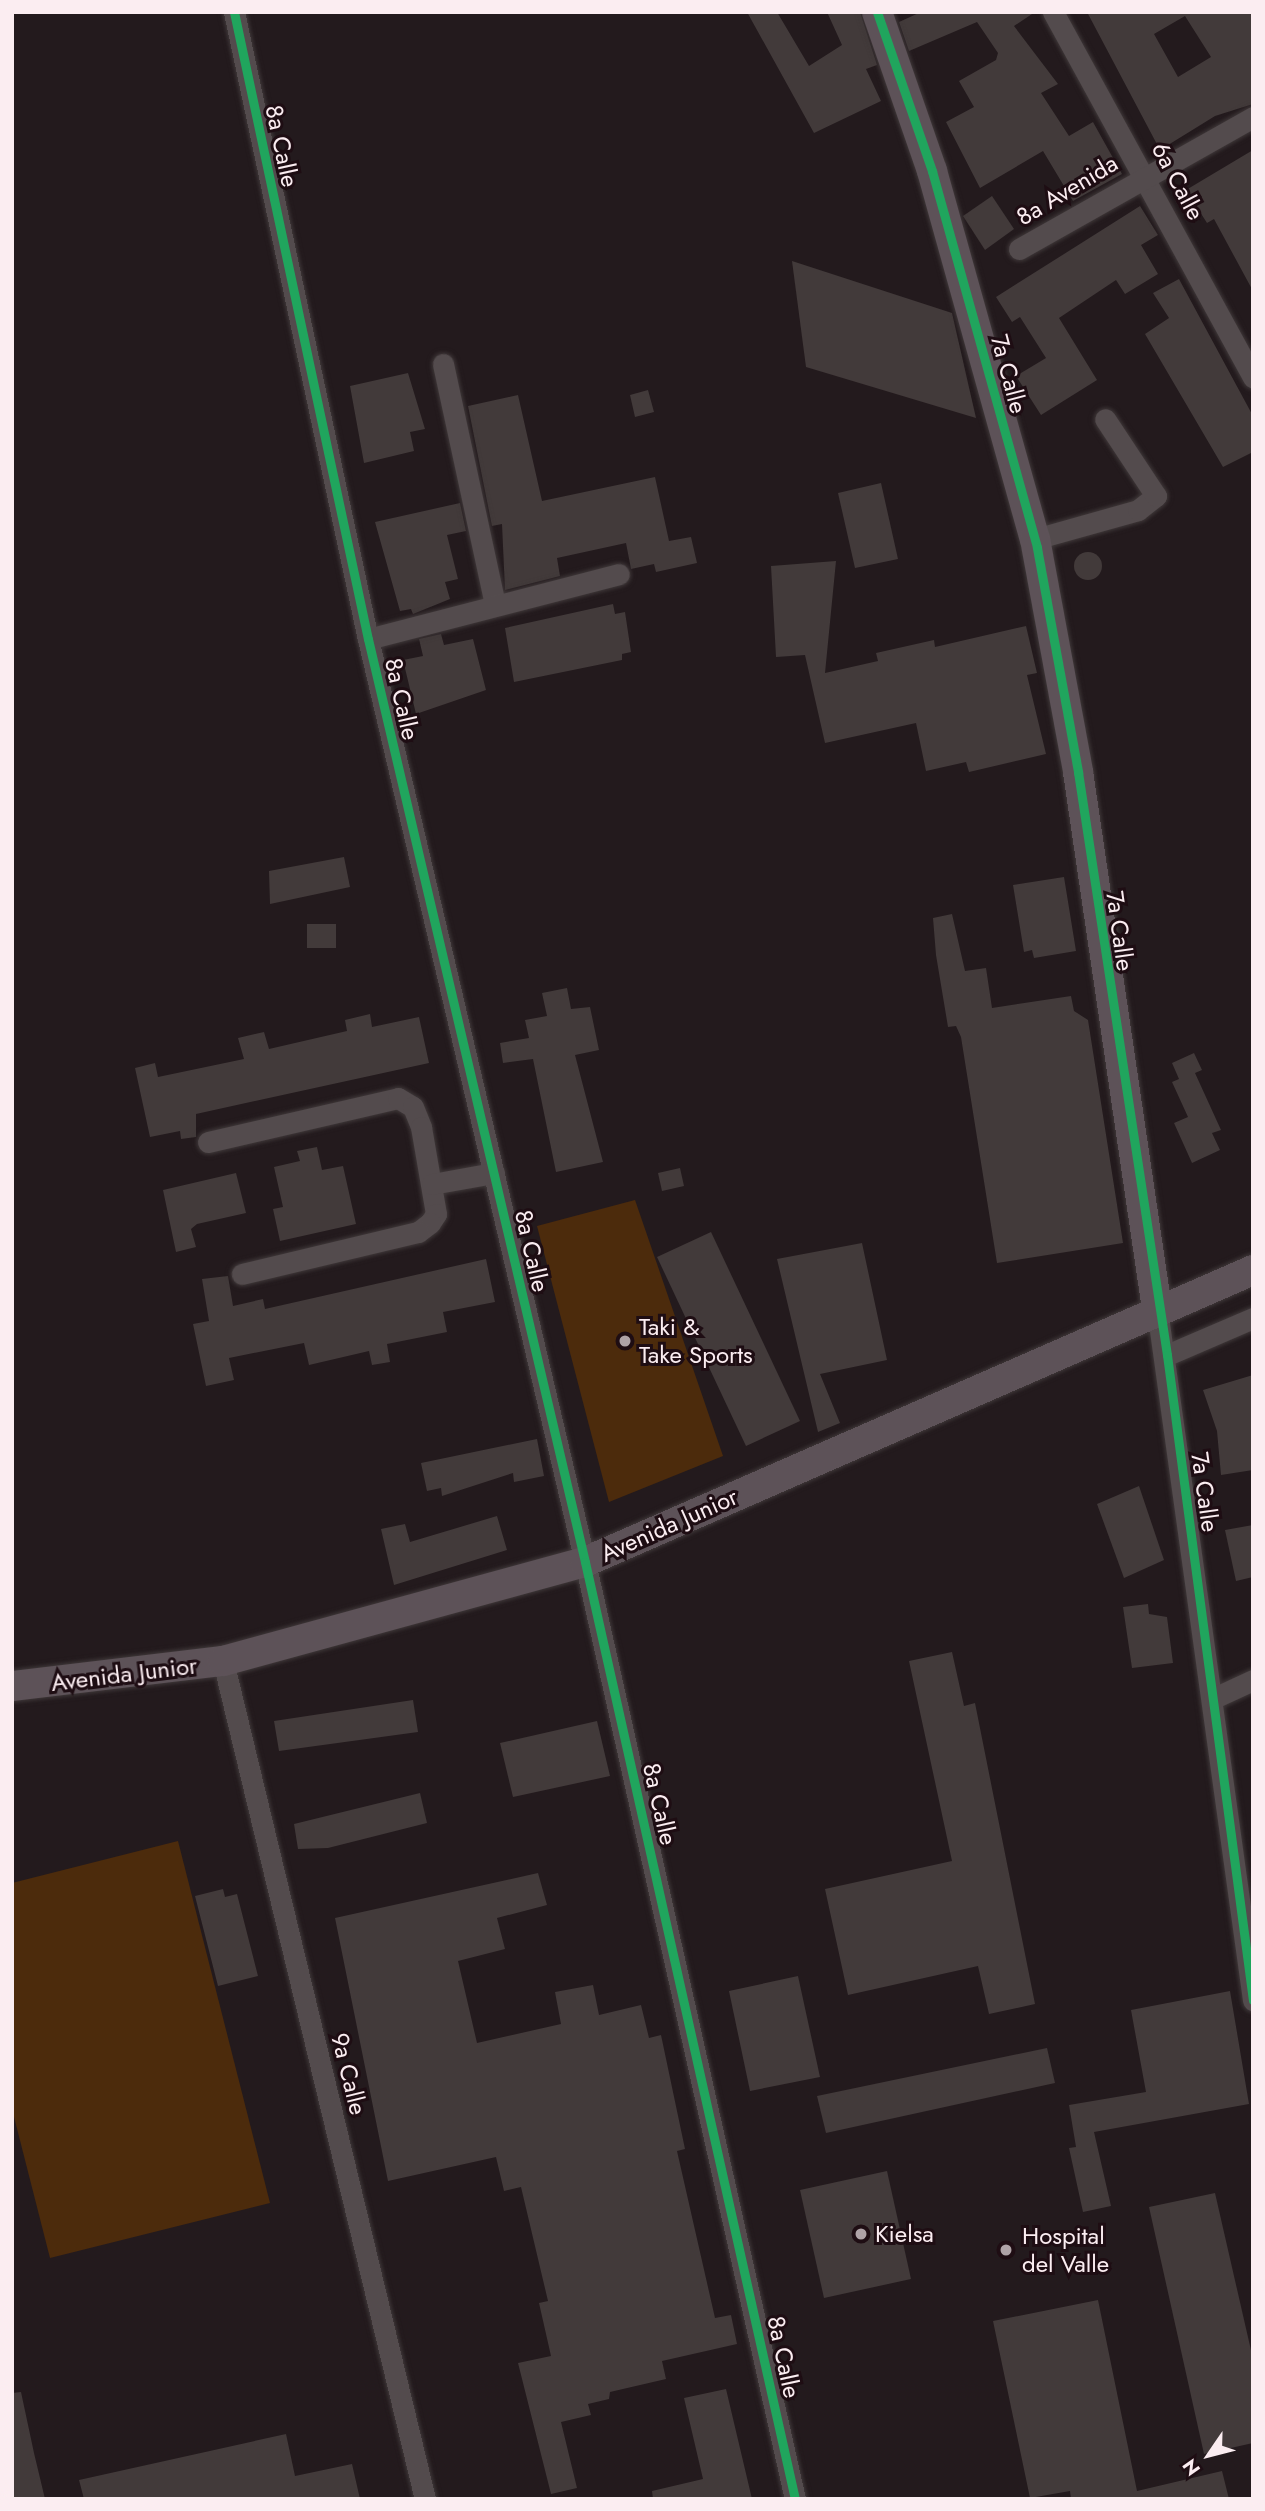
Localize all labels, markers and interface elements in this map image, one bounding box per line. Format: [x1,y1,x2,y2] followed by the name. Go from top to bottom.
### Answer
[259,102,305,190] street label: 8a Calle
[1146,137,1210,225] street label: 6a Calle
[1011,149,1123,231] street label: 8a Avenida
[985,331,1033,417] street label: 7a Calle
[379,655,425,743] street label: 8a Calle
[1100,889,1140,973] street label: 7a Calle
[509,1207,555,1295] street label: 8a Calle
[639,1313,753,1369] place label: Taki & Take Sports
[617,1333,633,1349] marker: Taki & Take Sports
[1185,1450,1225,1534] street label: 7a Calle
[596,1482,742,1568] street label: Avenida Junior
[49,1651,199,1697] street label: Avenida Junior
[637,1760,683,1848] street label: 8a Calle
[325,2030,373,2118] street label: 9a Calle
[875,2220,934,2248] place label: Kielsa
[1022,2222,1109,2278] place label: Hospital del Valle
[853,2226,869,2242] marker: Kielsa
[996,2240,1016,2260] marker: Hospital del Valle
[761,2313,807,2401] street label: 8a Calle
[1174,2420,1244,2490] north arrow
[1176,2453,1207,2481] text: N

